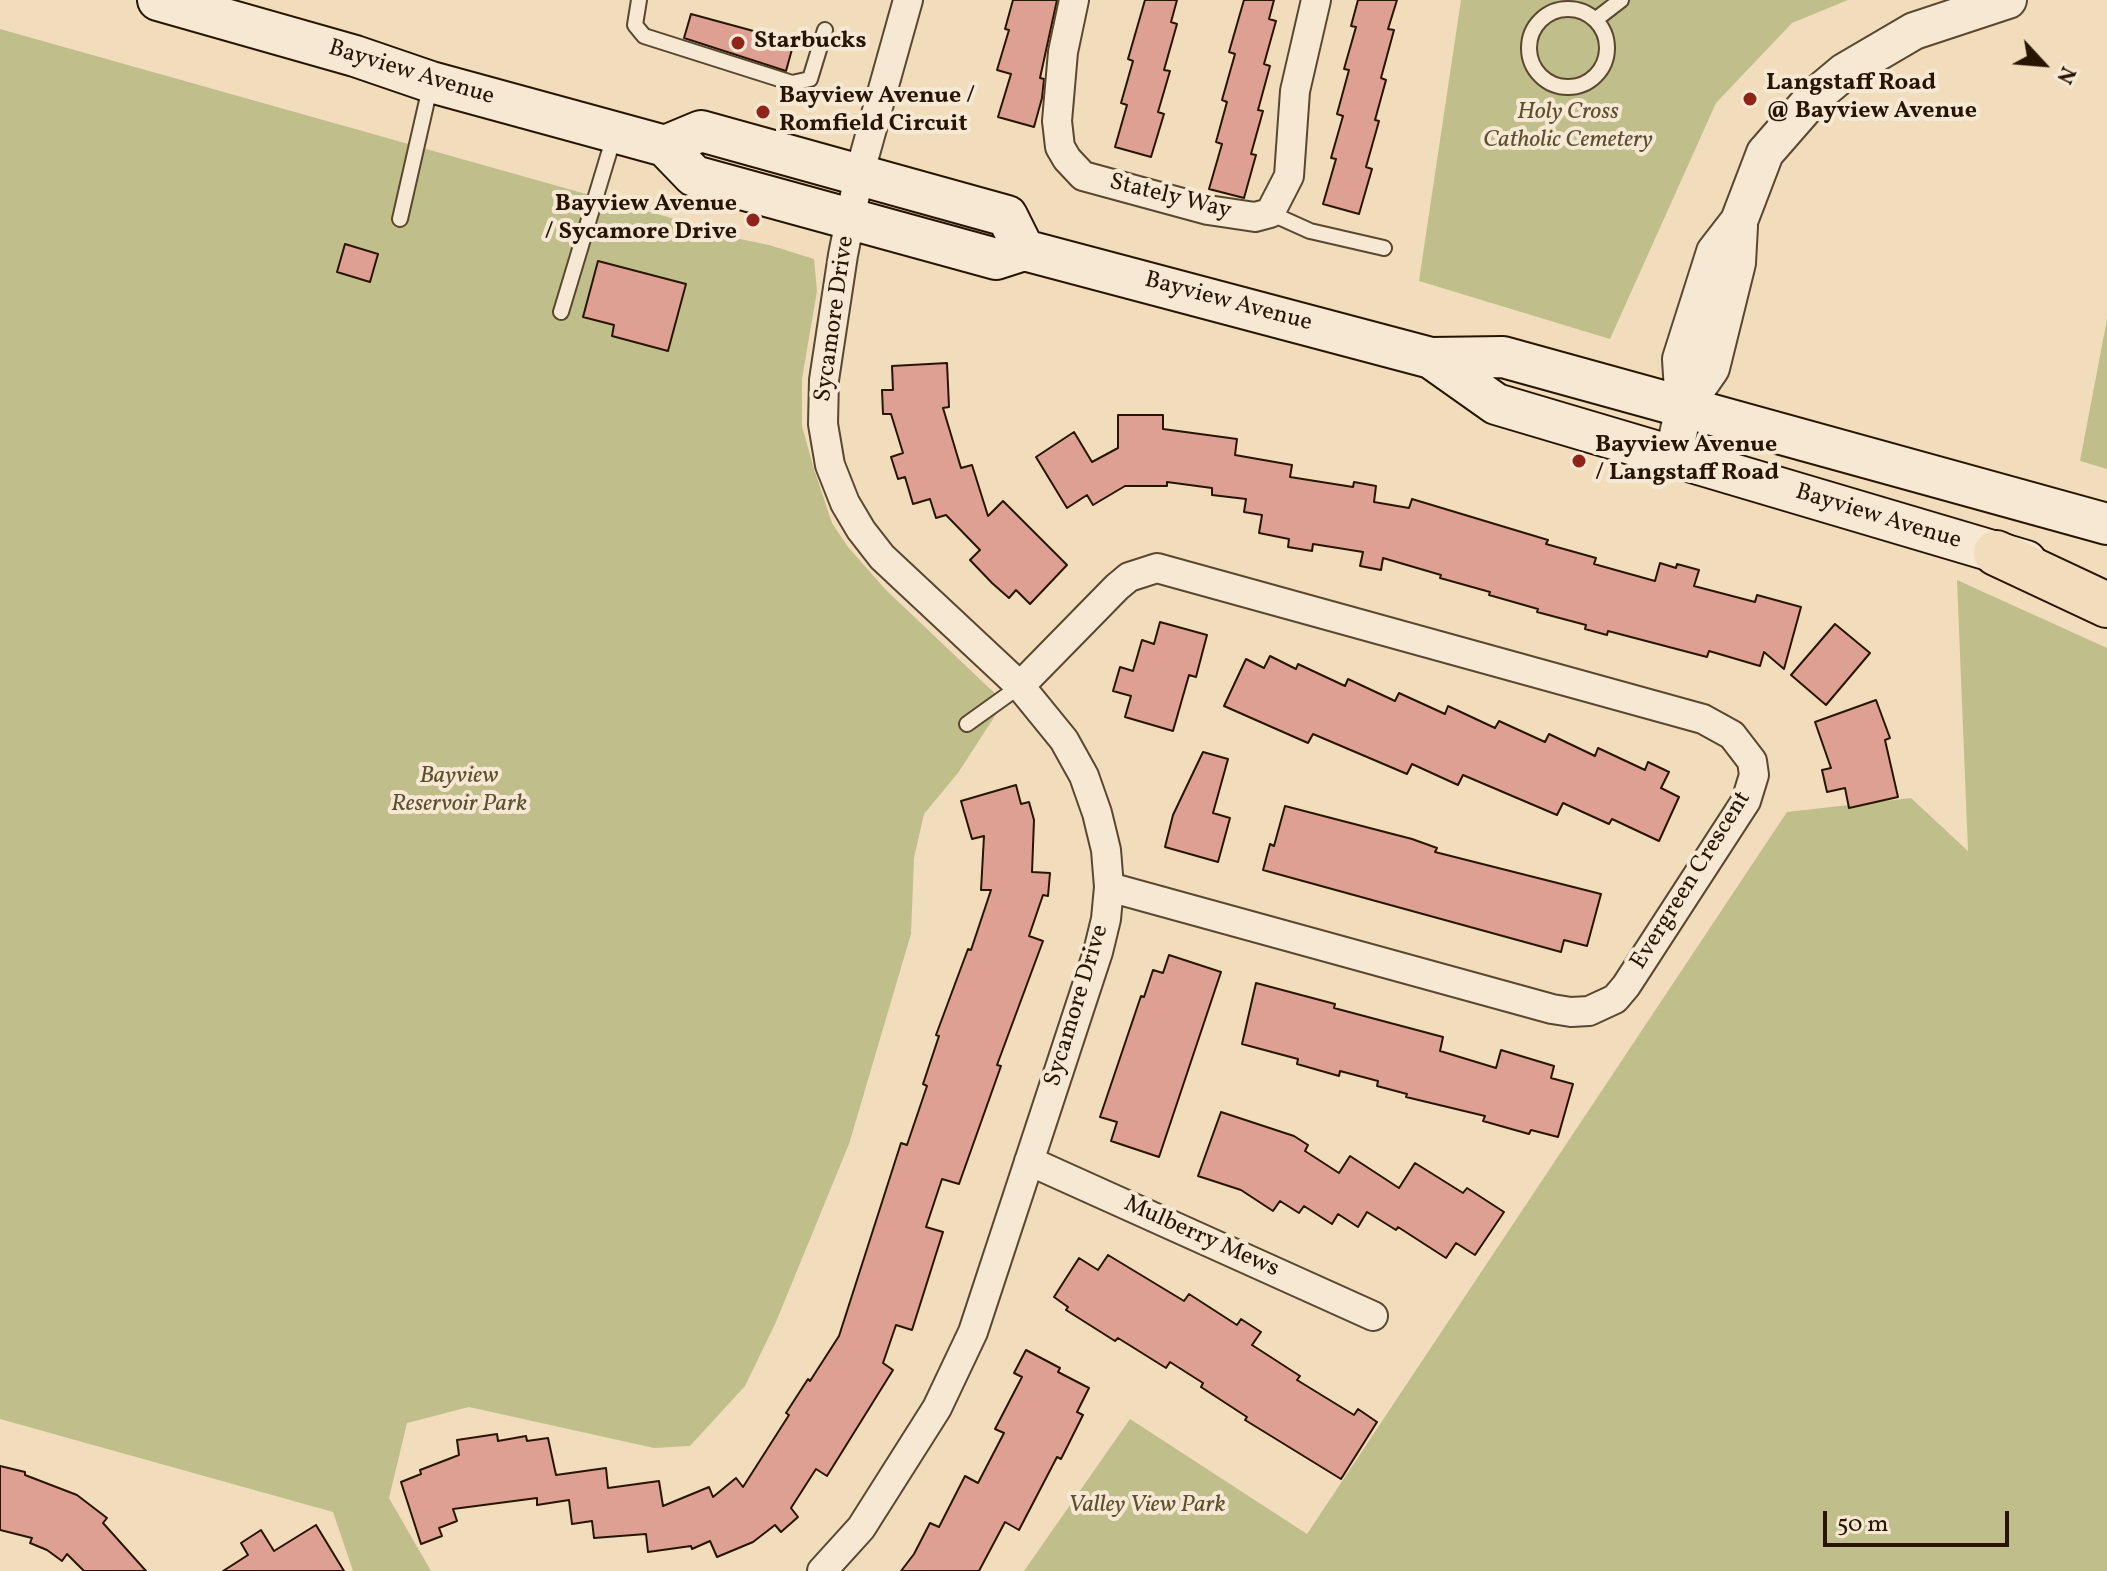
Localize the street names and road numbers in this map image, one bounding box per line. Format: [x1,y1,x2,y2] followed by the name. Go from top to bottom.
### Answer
[325,35,497,113] street label: Bayview Avenue
[1106,169,1234,227] street label: Stately Way
[810,234,862,404] street label: Sycamore Drive
[1141,267,1315,339] street label: Bayview Avenue
[1792,479,1964,557] street label: Bayview Avenue
[1626,787,1758,975] street label: Evergreen Crescent
[1040,922,1116,1090] street label: Sycamore Drive
[1119,1191,1283,1285] street label: Mulberry Mews

